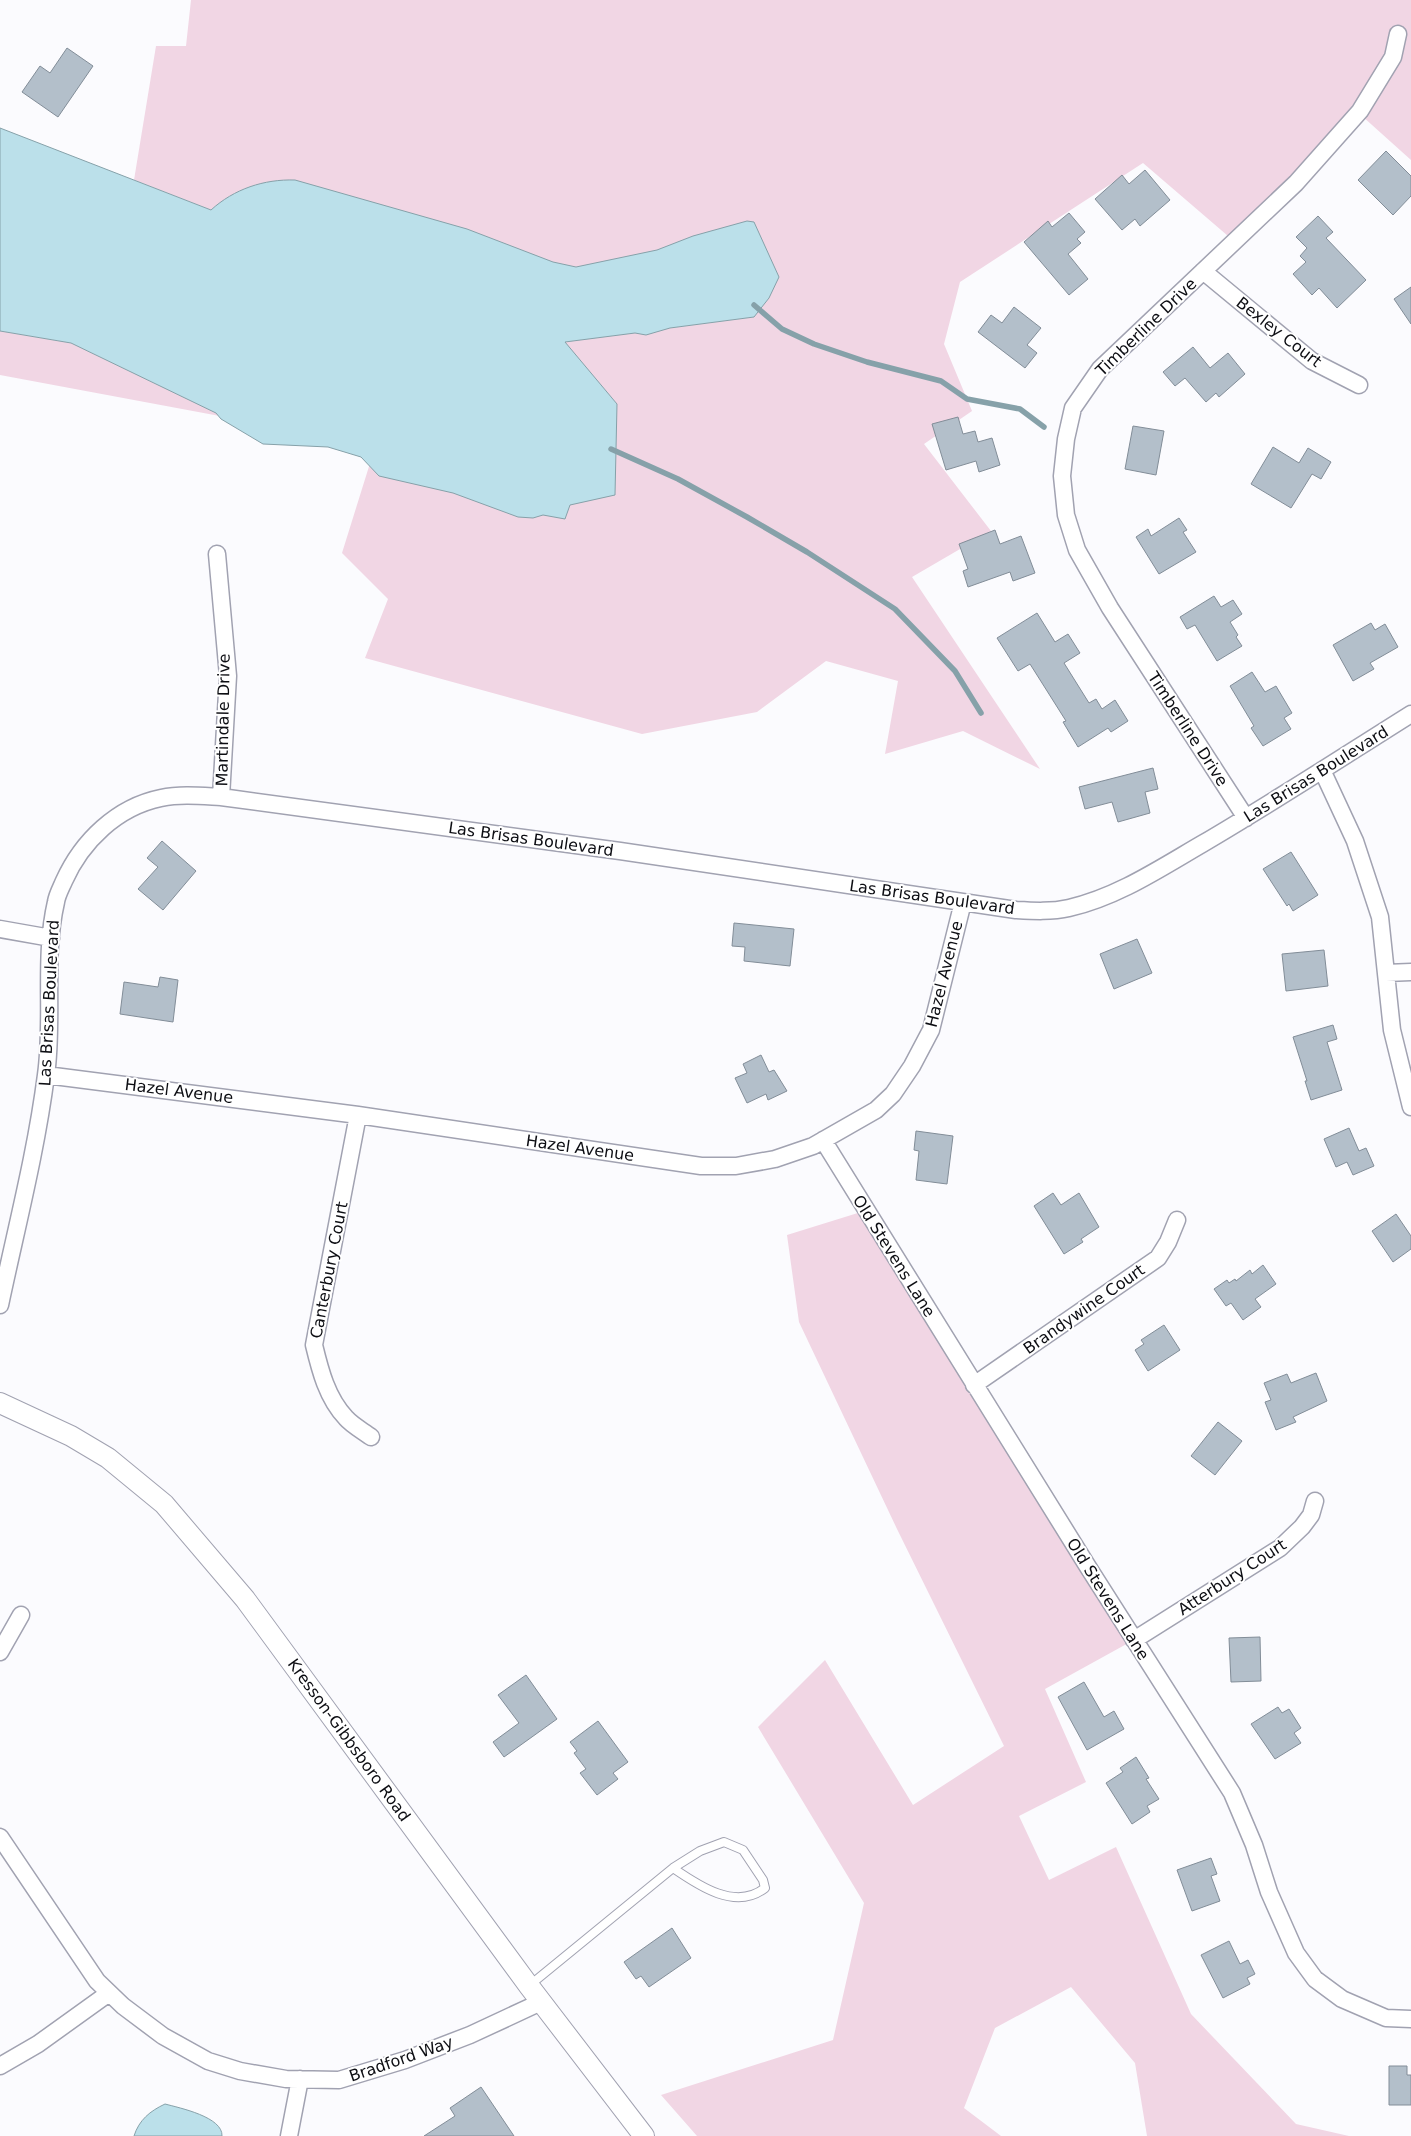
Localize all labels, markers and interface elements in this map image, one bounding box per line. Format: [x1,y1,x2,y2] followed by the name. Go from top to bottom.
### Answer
[1091,274,1200,381] street label: Timberline Drive
[1233,293,1325,371] street label: Bexley Court
[212,653,234,787] street label: Martindale Drive
[1143,667,1232,790] street label: Timberline Drive
[1240,722,1392,826] street label: Las Brisas Boulevard
[447,818,615,860] street label: Las Brisas Boulevard
[848,876,1016,918] street label: Las Brisas Boulevard
[35,919,63,1087] street label: Las Brisas Boulevard
[922,919,966,1029] street label: Hazel Avenue
[124,1075,234,1107] street label: Hazel Avenue
[525,1131,635,1165] street label: Hazel Avenue
[849,1192,939,1320] street label: Old Stevens Lane
[306,1200,352,1340] street label: Canterbury Court
[1020,1260,1148,1358] street label: Brandywine Court
[1063,1535,1153,1663] street label: Old Stevens Lane
[1174,1535,1290,1619] street label: Atterbury Court
[284,1655,414,1825] street label: Kresson-Gibbsboro Road
[347,2032,455,2086] street label: Bradford Way

